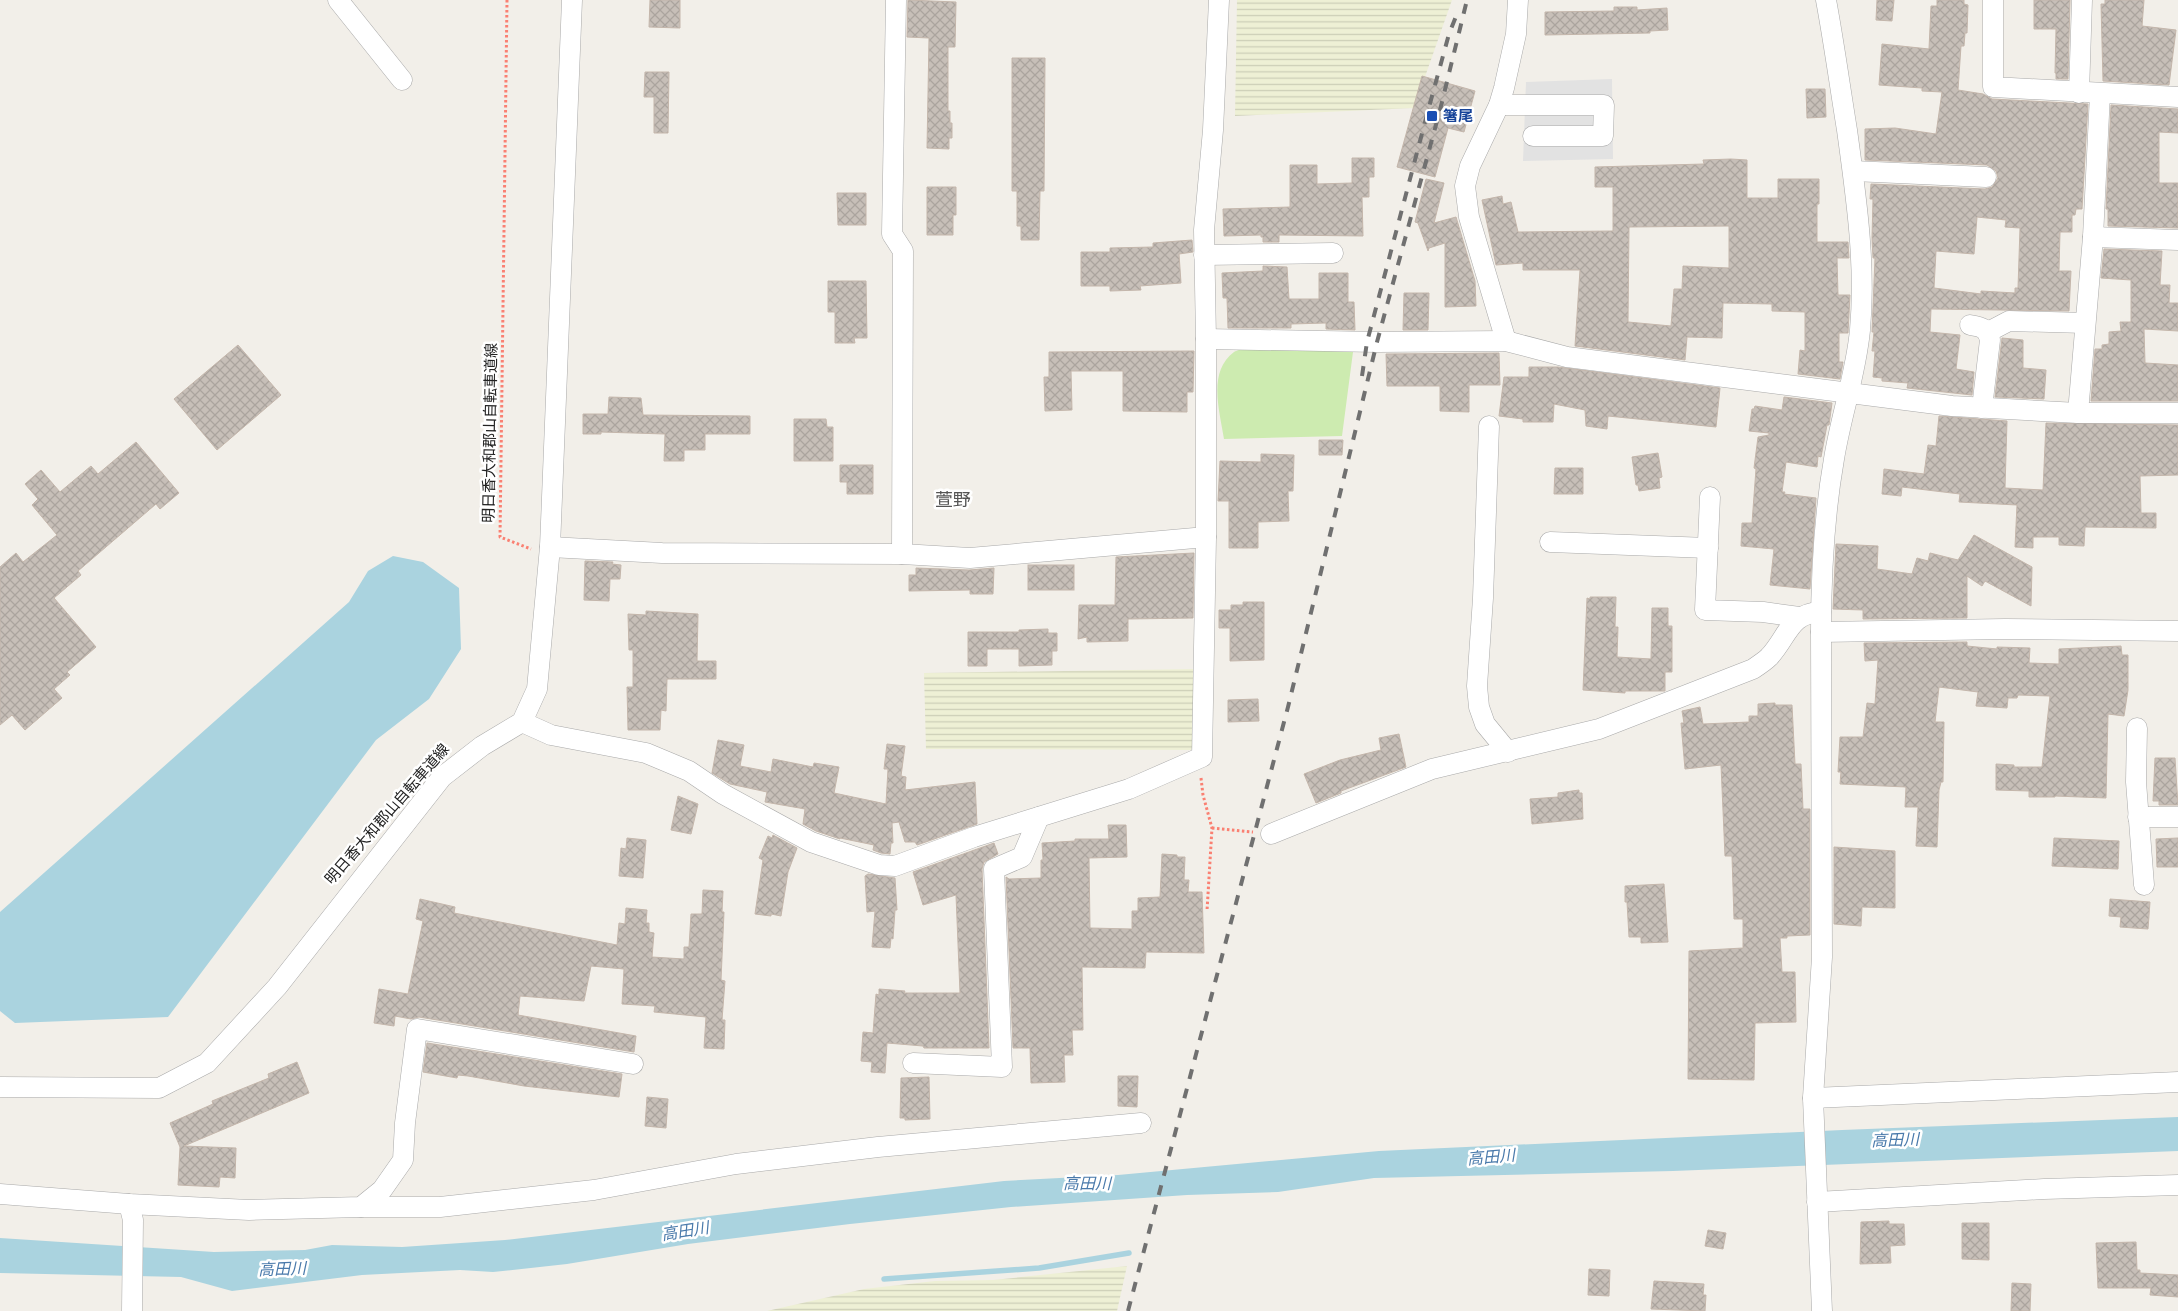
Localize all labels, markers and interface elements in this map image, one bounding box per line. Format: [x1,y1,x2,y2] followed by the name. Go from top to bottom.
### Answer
[1443,105,1473,127] place label: 箸尾
[1425,109,1439,123] marker: 箸尾
[477,343,503,523] street label: 明日香大和郡山自転車道線
[935,487,971,513] district label: 萱野
[320,739,454,889] street label: 明日香大和郡山自転車道線
[1871,1128,1921,1152] water label: 高田川
[1466,1143,1518,1171] water label: 高田川
[1063,1172,1113,1195] water label: 高田川
[659,1216,712,1246] water label: 高田川
[258,1257,308,1281] water label: 高田川

